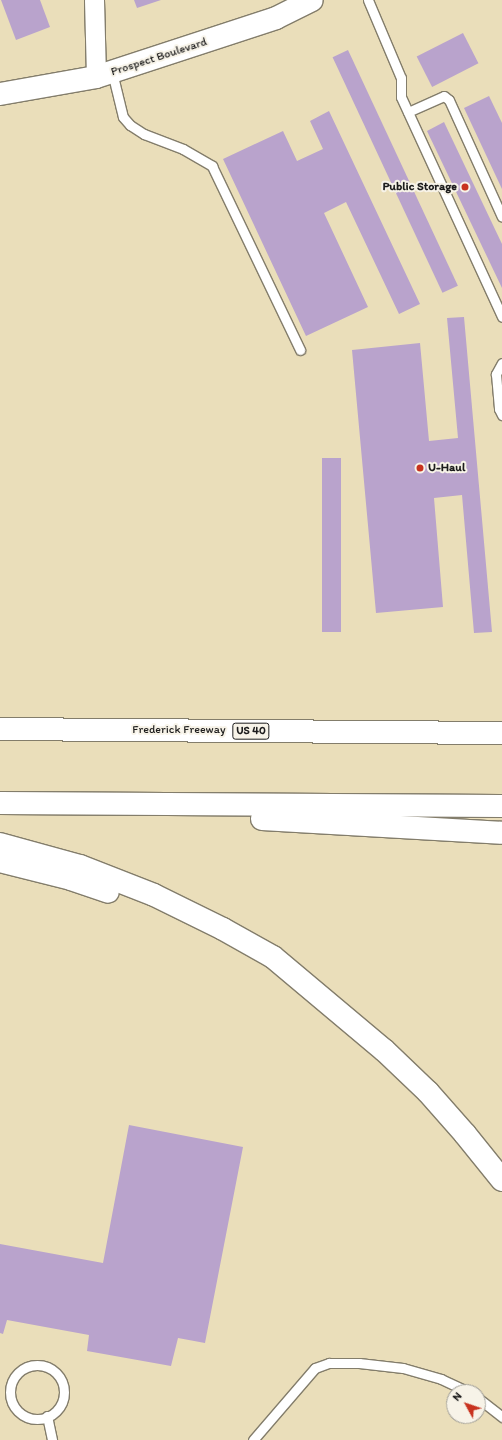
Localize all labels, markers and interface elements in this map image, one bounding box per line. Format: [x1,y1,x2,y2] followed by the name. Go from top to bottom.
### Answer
[109,35,209,79] street label: Prospect Boulevard
[383,180,457,194] place label: Public Storage
[460,182,470,192] marker: Public Storage
[428,461,465,475] place label: U-Haul
[415,463,425,473] marker: U-Haul
[232,722,270,740] road number: US 40
[132,723,226,737] street label: Frederick Freeway
[446,1384,486,1424] north arrow
[450,1390,465,1404] text: N

